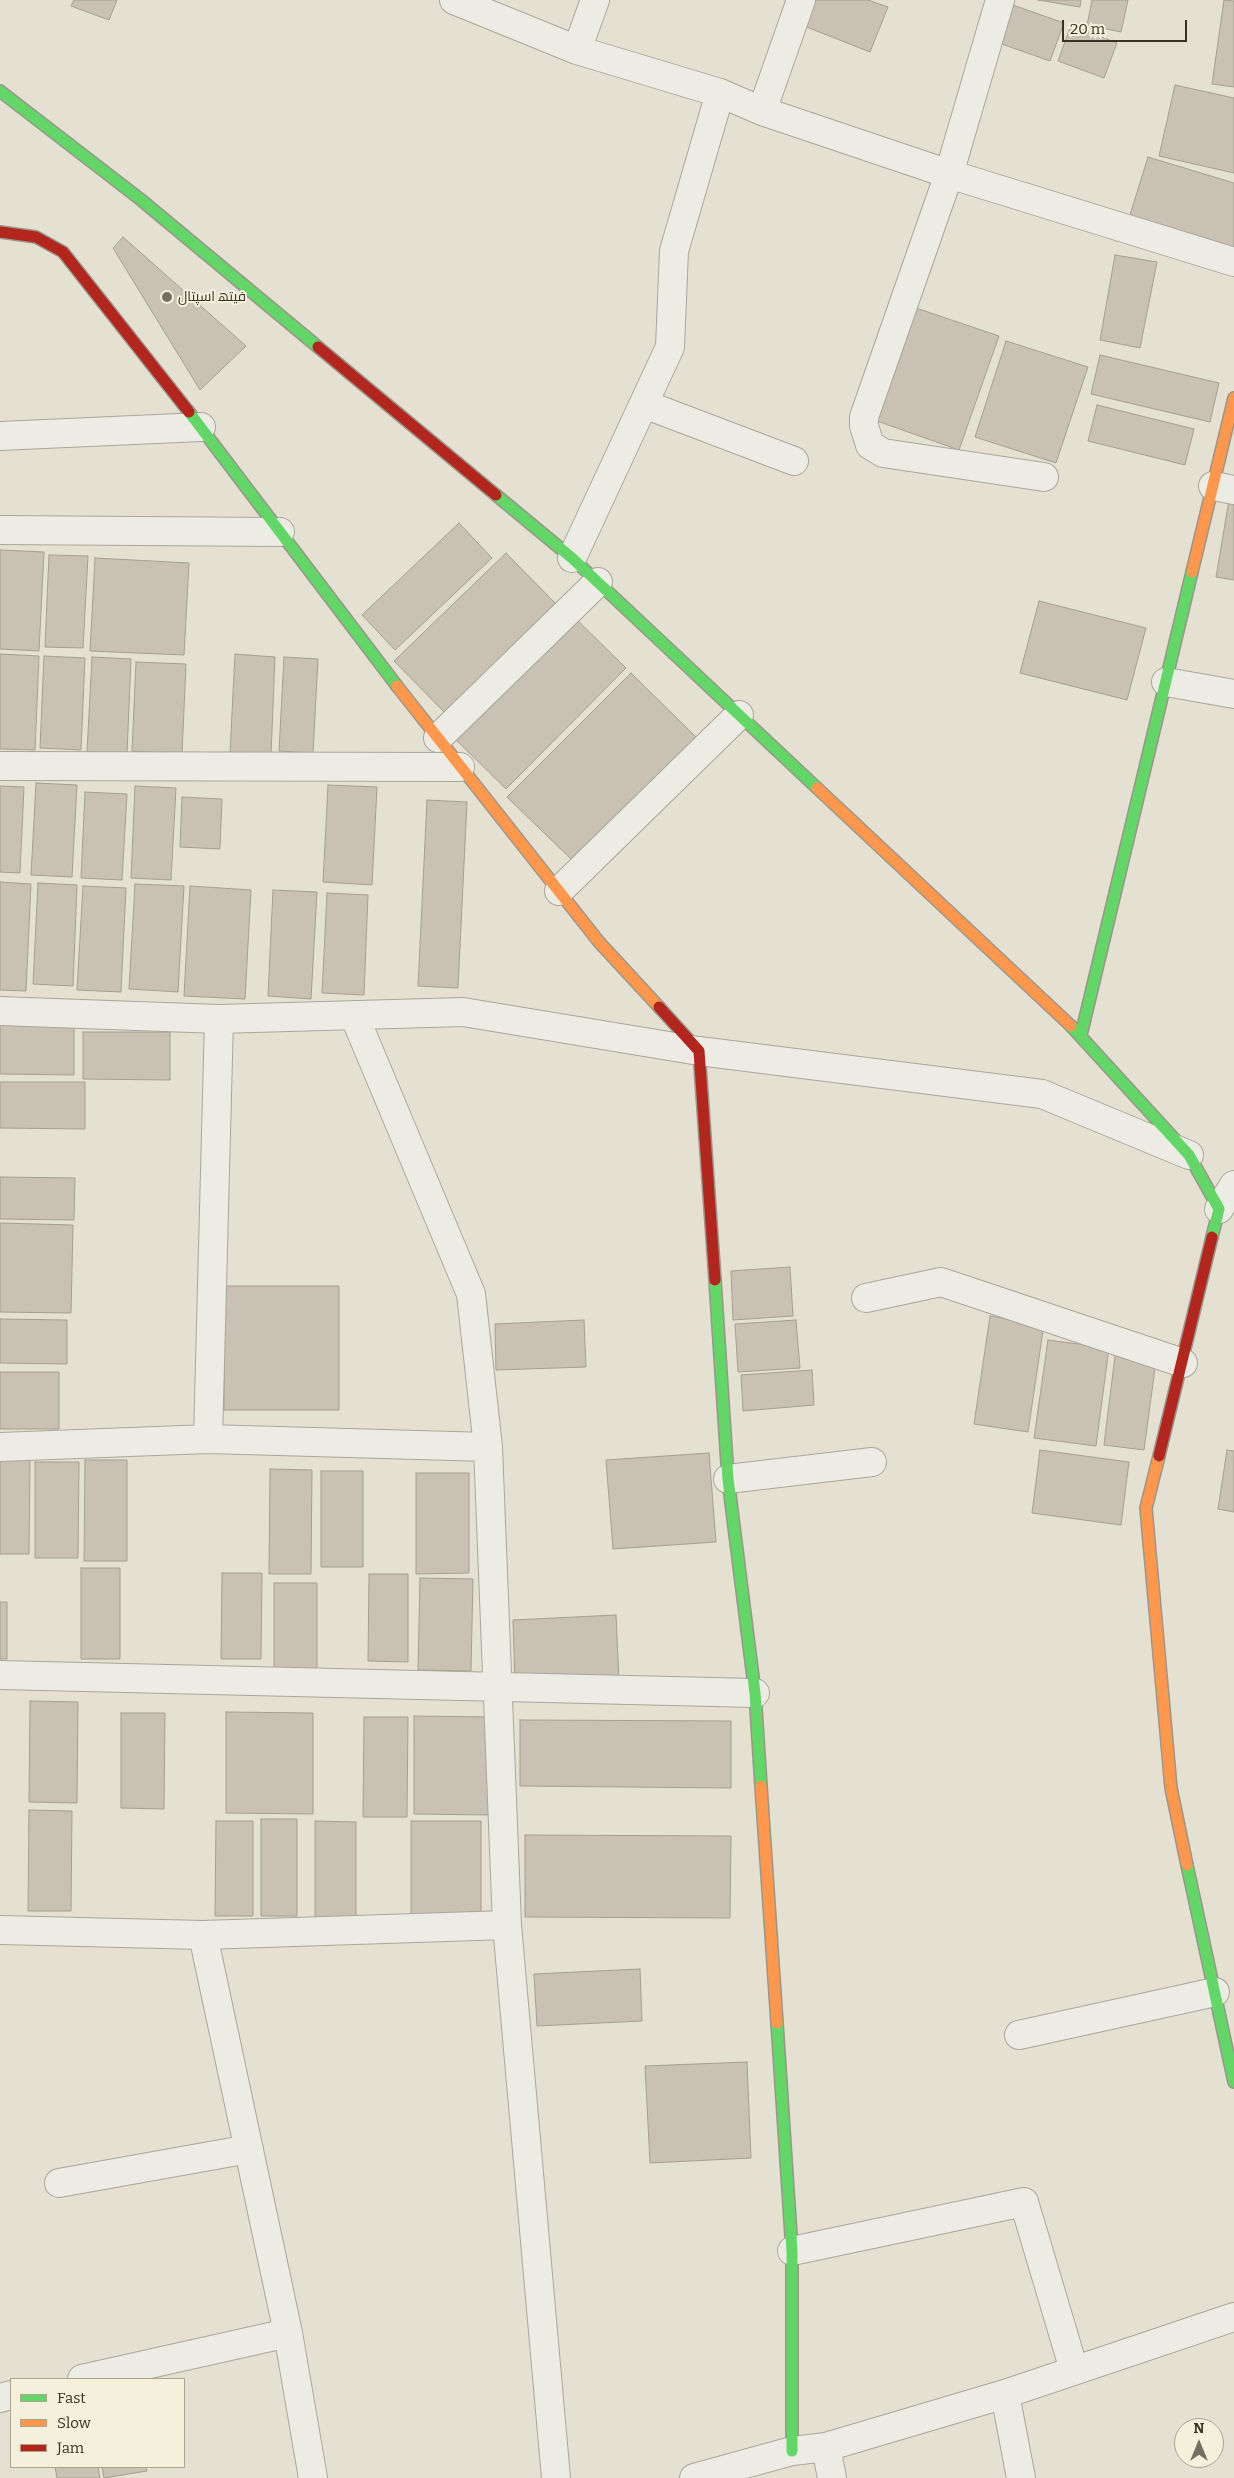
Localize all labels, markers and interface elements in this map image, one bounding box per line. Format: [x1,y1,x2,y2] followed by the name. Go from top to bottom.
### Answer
[1064,10,1189,42] scale bar
[1070,20,1105,38] text: 20 m
[178,289,246,305] place label: فیتھ اسپتال
[160,290,174,304] marker: فیتھ اسپتال
[10,2378,185,2468] legend
[57,2389,86,2407] text: Fast
[57,2414,91,2432] text: Slow
[1174,2418,1224,2468] north arrow
[1194,2420,1204,2437] text: N
[57,2439,84,2457] text: Jam

